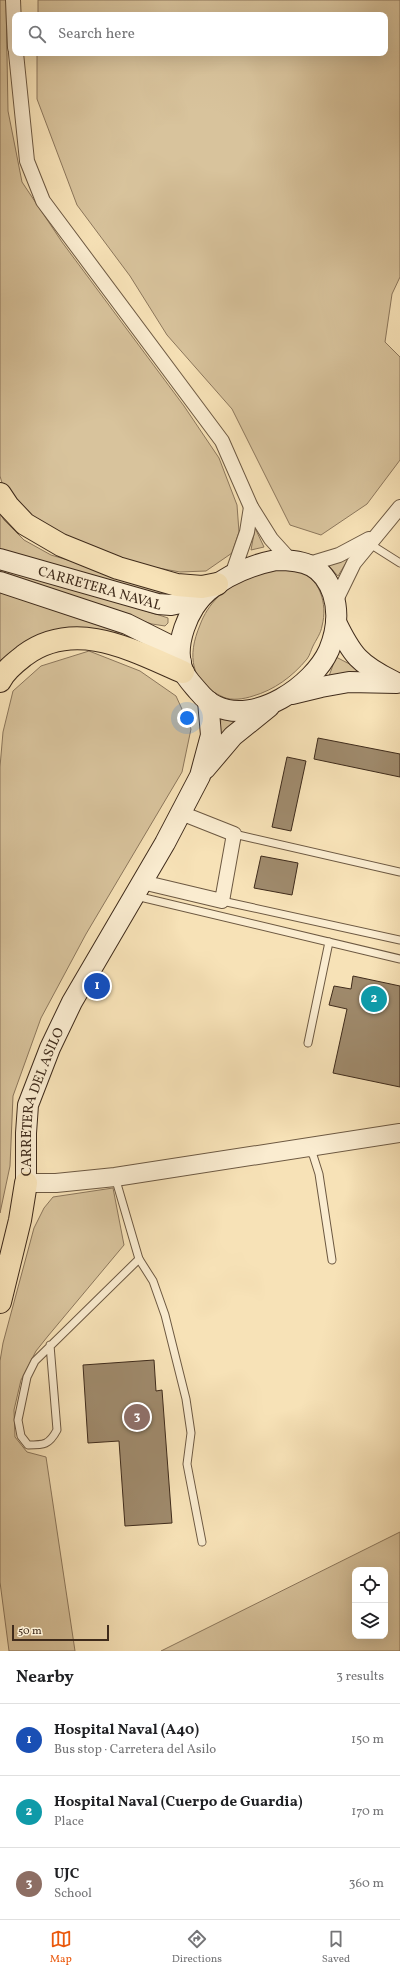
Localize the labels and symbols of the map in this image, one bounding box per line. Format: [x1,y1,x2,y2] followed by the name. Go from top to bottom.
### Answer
[36,562,164,616] street label: CARRETERA NAVAL
[177,708,197,728] your location
[84,971,110,1001] pin: 1
[361,984,387,1014] pin: 2
[18,1025,69,1176] street label: CARRETERA DEL ASILO
[124,1402,150,1432] pin: 3
[12,1623,109,1642] scale bar

